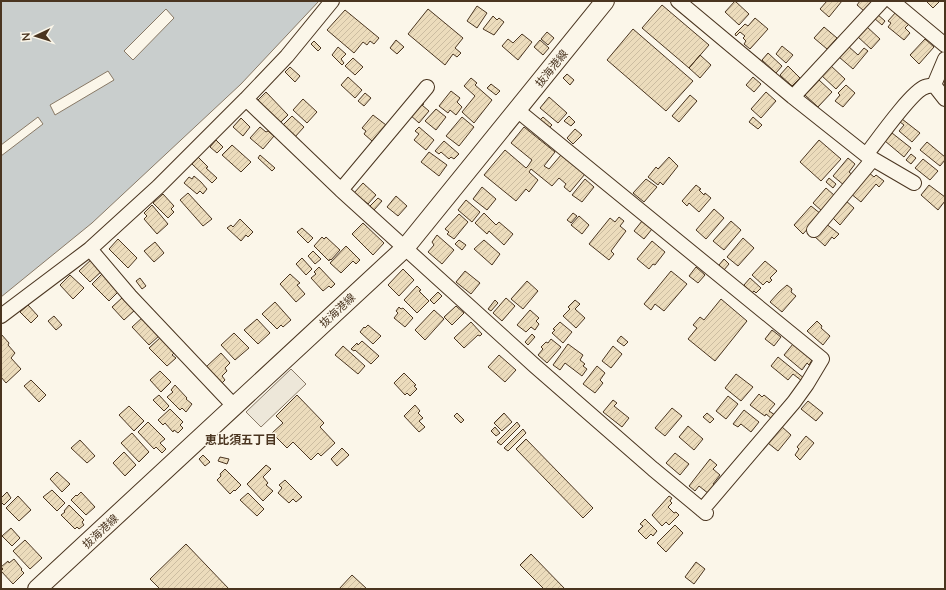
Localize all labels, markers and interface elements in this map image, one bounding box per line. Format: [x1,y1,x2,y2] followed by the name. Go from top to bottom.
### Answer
[16,16,56,56] north arrow
[19,32,32,41] text: N
[532,47,570,89] street label: 抜海港線
[316,290,358,330] street label: 抜海港線
[205,432,277,447] district label: 恵比須五丁目
[79,511,121,551] street label: 抜海港線

